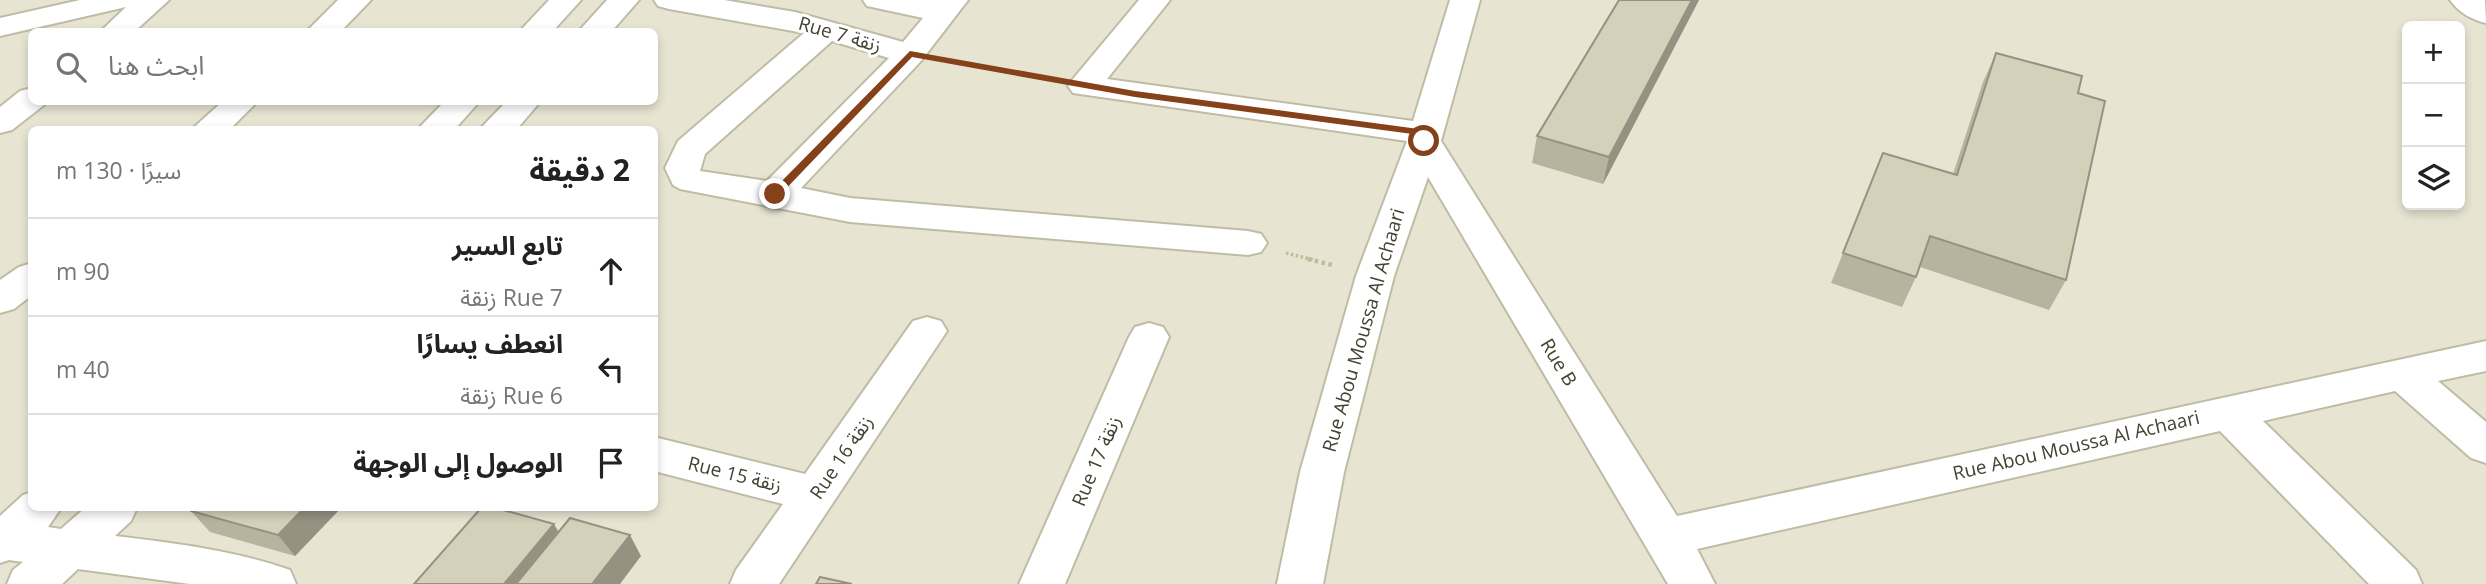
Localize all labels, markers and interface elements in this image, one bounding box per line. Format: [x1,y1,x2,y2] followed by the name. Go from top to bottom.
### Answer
[796,10,884,58] street label: Rue 7 زنقة
[2402,21,2465,210] map controls
[2402,21,2465,84] button: +
[28,28,658,105] search box
[108,47,204,83] text: ابحث هنا
[52,48,90,86] icon: search
[2402,84,2465,147] button: −
[1408,125,1439,156] route start
[2402,147,2465,210] button: layers
[530,149,630,190] text: 2 دقيقة
[56,154,181,186] text: سيرًا · 130 m
[759,178,790,209] route end
[1316,205,1410,455] street label: Rue Abou Moussa Al Achaari
[452,227,563,263] text: تابع السير
[592,252,630,290] icon: ahead
[56,255,110,287] text: 90 m
[460,281,563,313] text: Rue 7 زنقة
[417,325,563,361] text: انعطف يسارًا
[1535,333,1583,391] street label: Rue B
[592,350,630,388] icon: left
[56,353,110,385] text: 40 m
[460,379,563,411] text: Rue 6 زنقة
[1950,404,2202,486] street label: Rue Abou Moussa Al Achaari
[803,410,879,504] street label: Rue 16 زنقة
[1065,412,1127,510] street label: Rue 17 زنقة
[353,444,563,480] text: الوصول إلى الوجهة
[592,444,630,482] icon: arrive
[685,450,785,498] street label: Rue 15 زنقة

